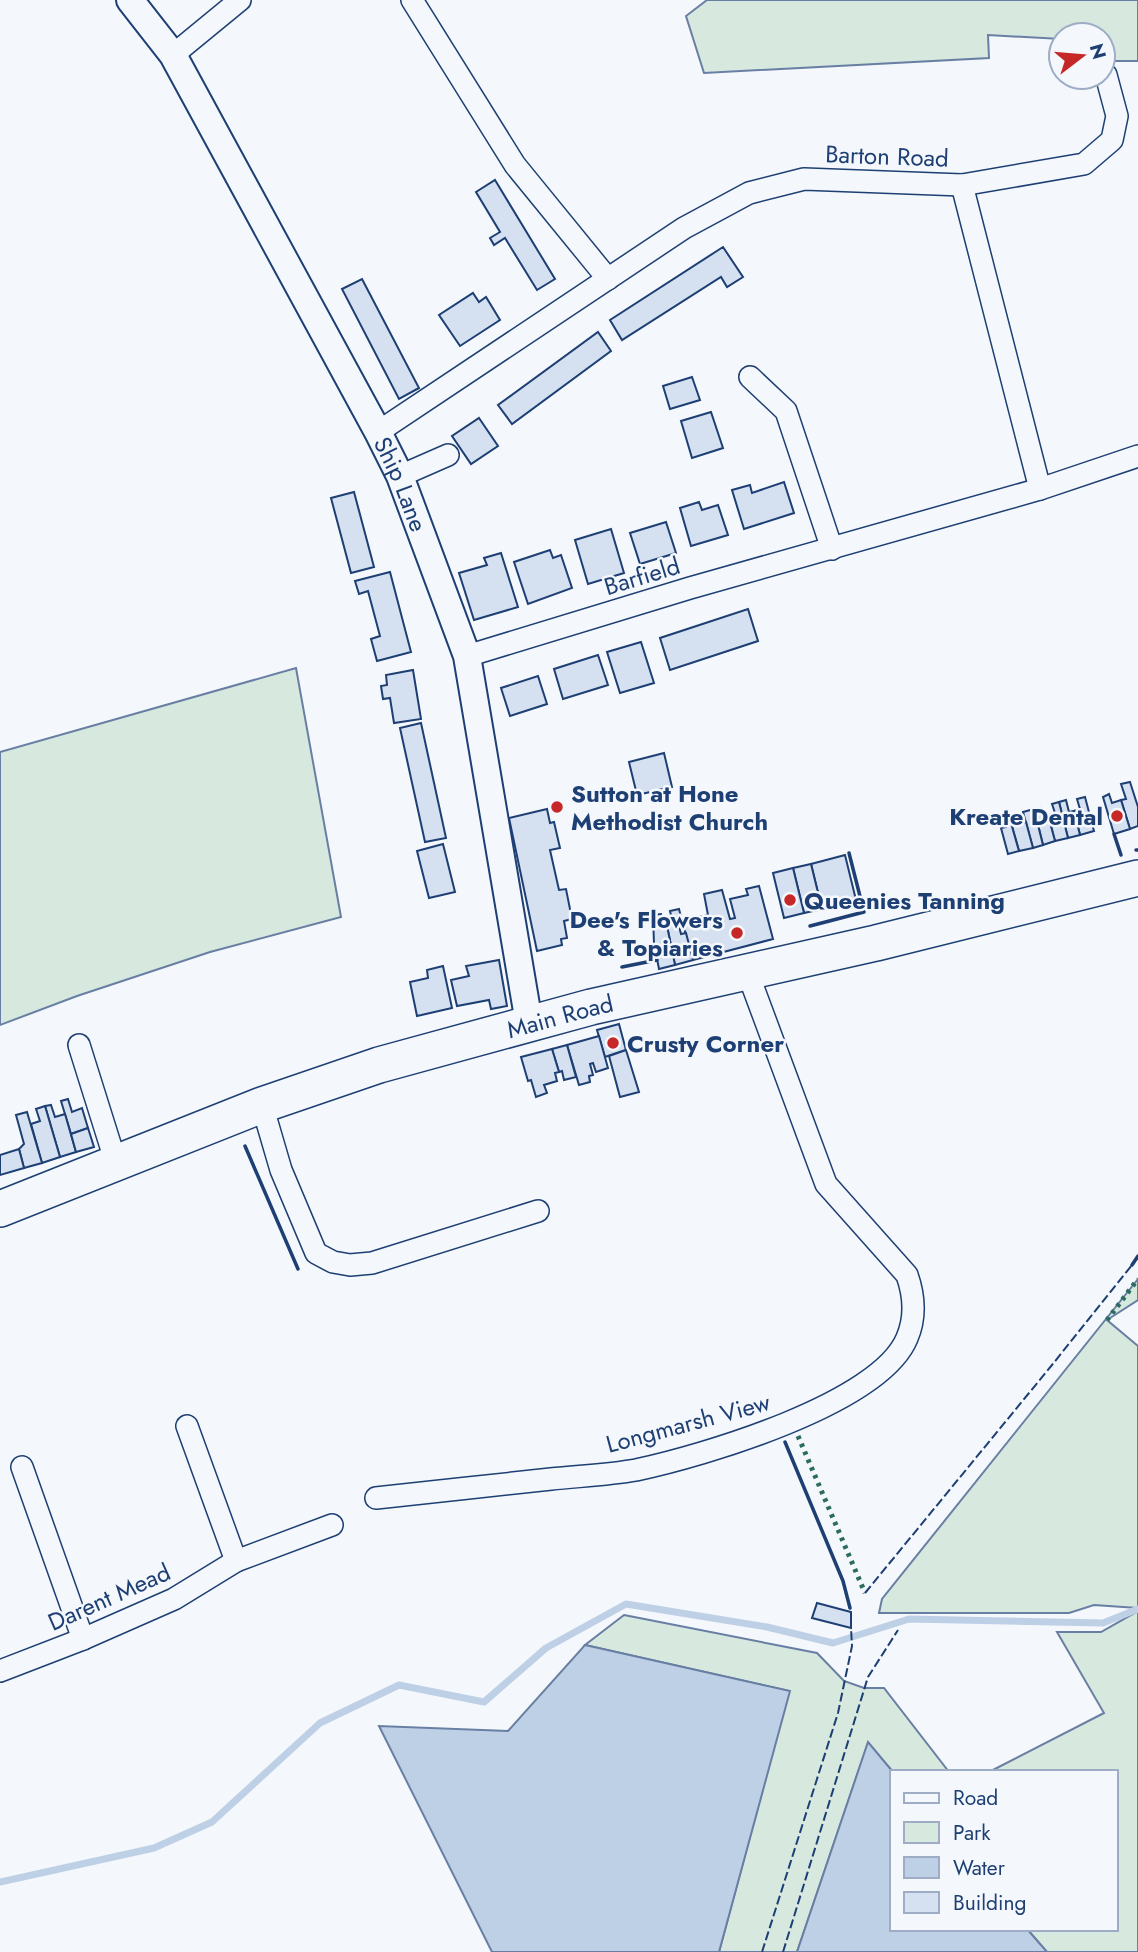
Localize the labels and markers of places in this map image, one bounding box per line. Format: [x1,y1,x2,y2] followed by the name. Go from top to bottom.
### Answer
[571,776,768,839] place label: Sutton at Hone Methodist Church
[549,799,565,815] marker: Sutton at Hone Methodist Church
[949,799,1103,834] place label: Kreate Dental
[1109,808,1125,824] marker: Kreate Dental
[804,883,1005,918] place label: Queenies Tanning
[782,892,798,908] marker: Queenies Tanning
[569,902,723,965] place label: Dee's Flowers & Topiaries
[729,925,745,941] marker: Dee's Flowers & Topiaries
[627,1026,784,1061] place label: Crusty Corner
[605,1035,621,1051] marker: Crusty Corner

